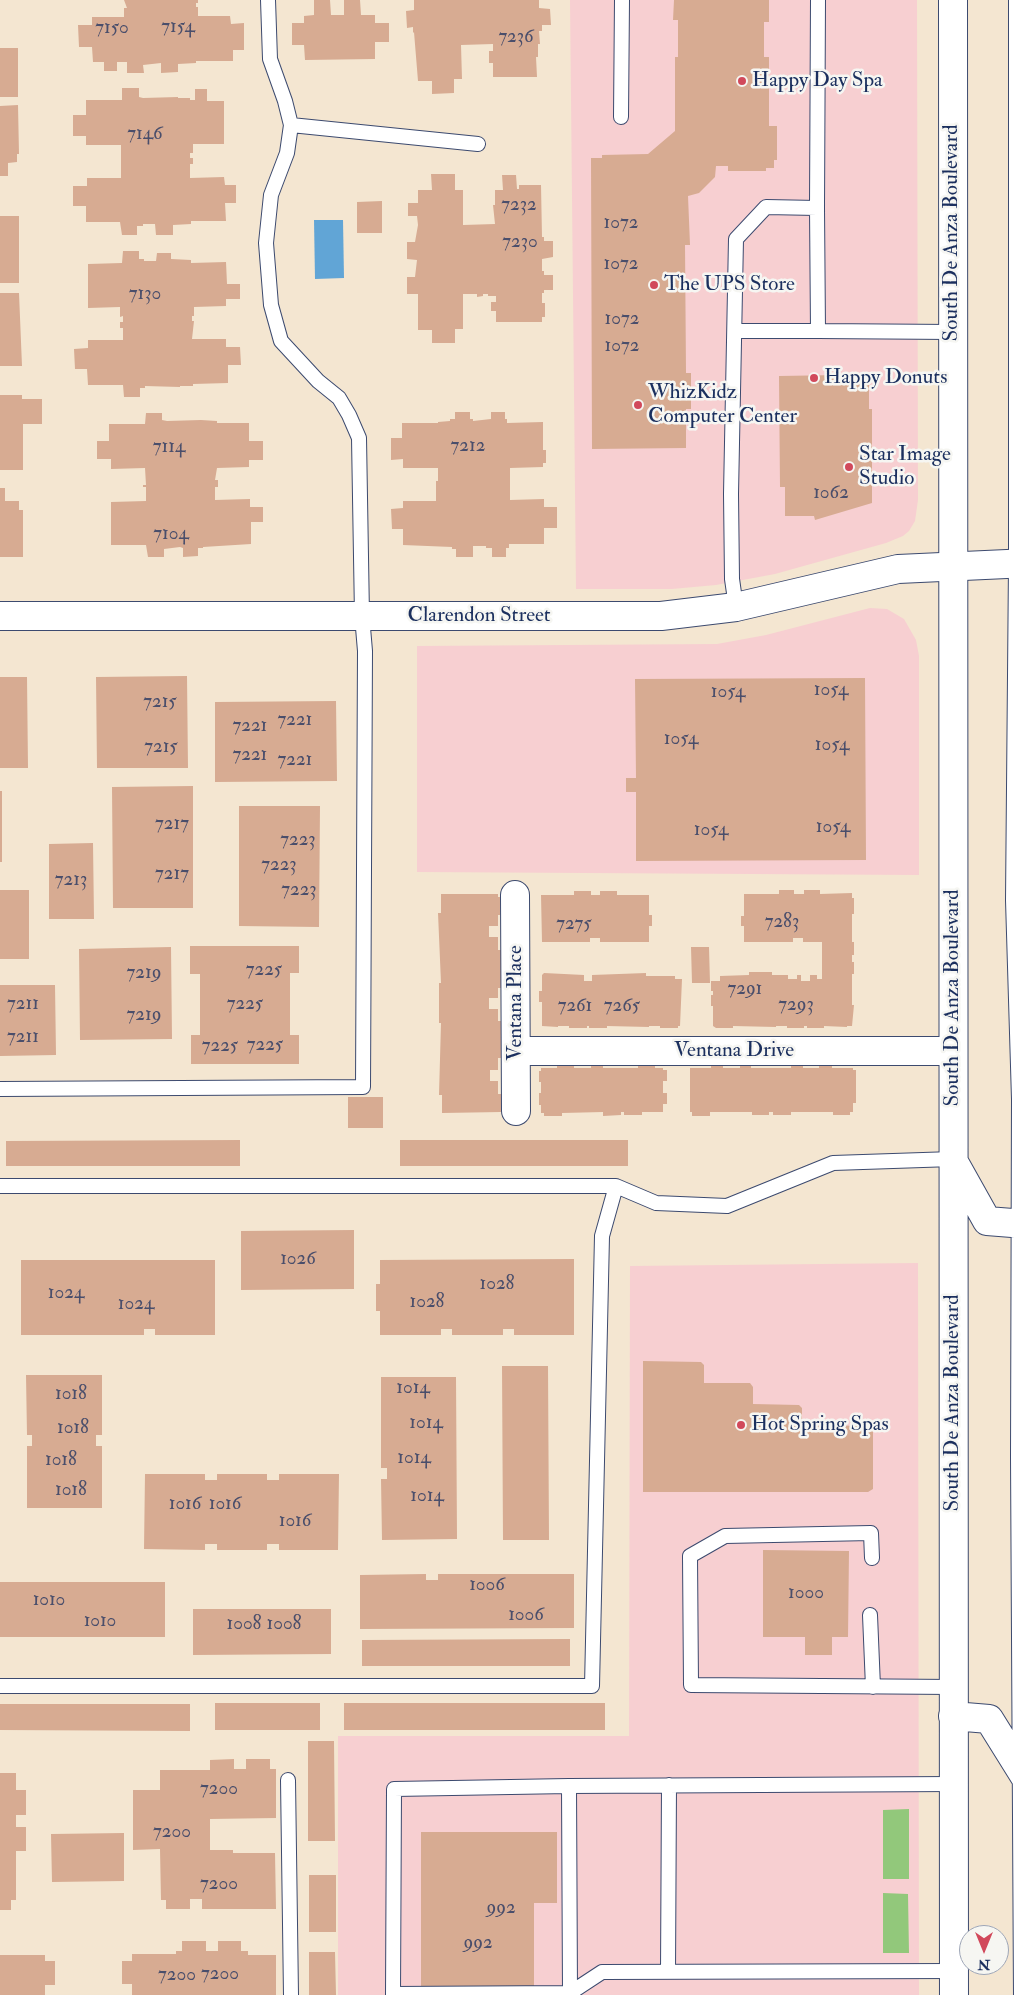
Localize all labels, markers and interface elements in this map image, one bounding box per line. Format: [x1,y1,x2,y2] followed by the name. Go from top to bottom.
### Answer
[161,17,195,39] house number: 7154
[95,18,129,40] house number: 7150
[498,27,534,49] house number: 7236
[752,68,883,94] place label: Happy Day Spa
[736,75,748,87] marker: Happy Day Spa
[127,124,163,146] house number: 7146
[939,125,965,341] street label: South De Anza Boulevard
[501,195,537,217] house number: 7232
[604,213,638,235] house number: 1072
[502,232,538,254] house number: 7230
[604,254,638,276] house number: 1072
[664,272,795,298] place label: The UPS Store
[648,279,660,291] marker: The UPS Store
[129,284,161,306] house number: 7130
[605,309,639,331] house number: 1072
[605,336,639,358] house number: 1072
[824,365,947,391] place label: Happy Donuts
[808,372,820,384] marker: Happy Donuts
[648,380,797,430] place label: WhizKidz Computer Center
[632,399,644,411] marker: WhizKidz Computer Center
[451,436,485,458] house number: 7212
[153,437,185,459] house number: 7114
[859,442,951,492] place label: Star Image Studio
[843,461,855,473] marker: Star Image Studio
[813,483,849,505] house number: 1062
[153,524,189,546] house number: 7104
[407,603,551,629] street label: Clarendon Street
[814,680,848,702] house number: 1054
[711,682,745,704] house number: 1054
[143,692,177,714] house number: 7215
[278,710,312,732] house number: 7221
[233,716,267,738] house number: 7221
[664,729,698,751] house number: 1054
[815,735,849,757] house number: 1054
[144,737,178,759] house number: 7215
[233,745,267,767] house number: 7221
[278,750,312,772] house number: 7221
[155,814,189,836] house number: 7217
[816,817,850,839] house number: 1054
[694,820,728,842] house number: 1054
[280,830,316,852] house number: 7223
[261,855,297,877] house number: 7223
[155,864,189,886] house number: 7217
[55,870,87,892] house number: 7213
[281,880,317,902] house number: 7223
[940,890,966,1106] street label: South De Anza Boulevard
[765,912,799,934] house number: 7283
[556,914,592,936] house number: 7275
[503,945,529,1061] street label: Ventana Place
[246,960,282,982] house number: 7225
[127,963,161,985] house number: 7219
[728,979,762,1001] house number: 7291
[7,994,39,1016] house number: 7211
[227,994,263,1016] house number: 7225
[778,995,814,1017] house number: 7293
[558,996,592,1018] house number: 7261
[604,996,640,1018] house number: 7265
[127,1005,161,1027] house number: 7219
[7,1027,39,1049] house number: 7211
[247,1035,283,1057] house number: 7225
[202,1036,238,1058] house number: 7225
[674,1038,794,1064] street label: Ventana Drive
[280,1249,316,1271] house number: 1026
[480,1274,514,1296] house number: 1028
[48,1283,84,1305] house number: 1024
[410,1292,444,1314] house number: 1028
[118,1294,154,1316] house number: 1024
[940,1295,966,1511] street label: South De Anza Boulevard
[396,1378,430,1400] house number: 1014
[55,1384,87,1406] house number: 1018
[751,1412,889,1438] place label: Hot Spring Spas
[409,1413,443,1435] house number: 1014
[57,1418,89,1440] house number: 1018
[735,1419,747,1431] marker: Hot Spring Spas
[397,1448,431,1470] house number: 1014
[45,1450,77,1472] house number: 1018
[55,1480,87,1502] house number: 1018
[410,1486,444,1508] house number: 1014
[169,1494,201,1516] house number: 1016
[209,1494,241,1516] house number: 1016
[279,1511,311,1533] house number: 1016
[469,1575,505,1597] house number: 1006
[788,1583,824,1605] house number: 1000
[33,1590,65,1612] house number: 1010
[508,1605,544,1627] house number: 1006
[84,1611,116,1633] house number: 1010
[226,1614,262,1636] house number: 1008
[266,1614,302,1636] house number: 1008
[200,1779,238,1801] house number: 7200
[153,1822,191,1844] house number: 7200
[200,1874,238,1896] house number: 7200
[486,1898,516,1920] house number: 992
[959,1925,1009,1975] north arrow
[463,1933,493,1955] house number: 992
[978,1956,990,1973] text: N
[201,1964,239,1986] house number: 7200
[158,1965,196,1987] house number: 7200

